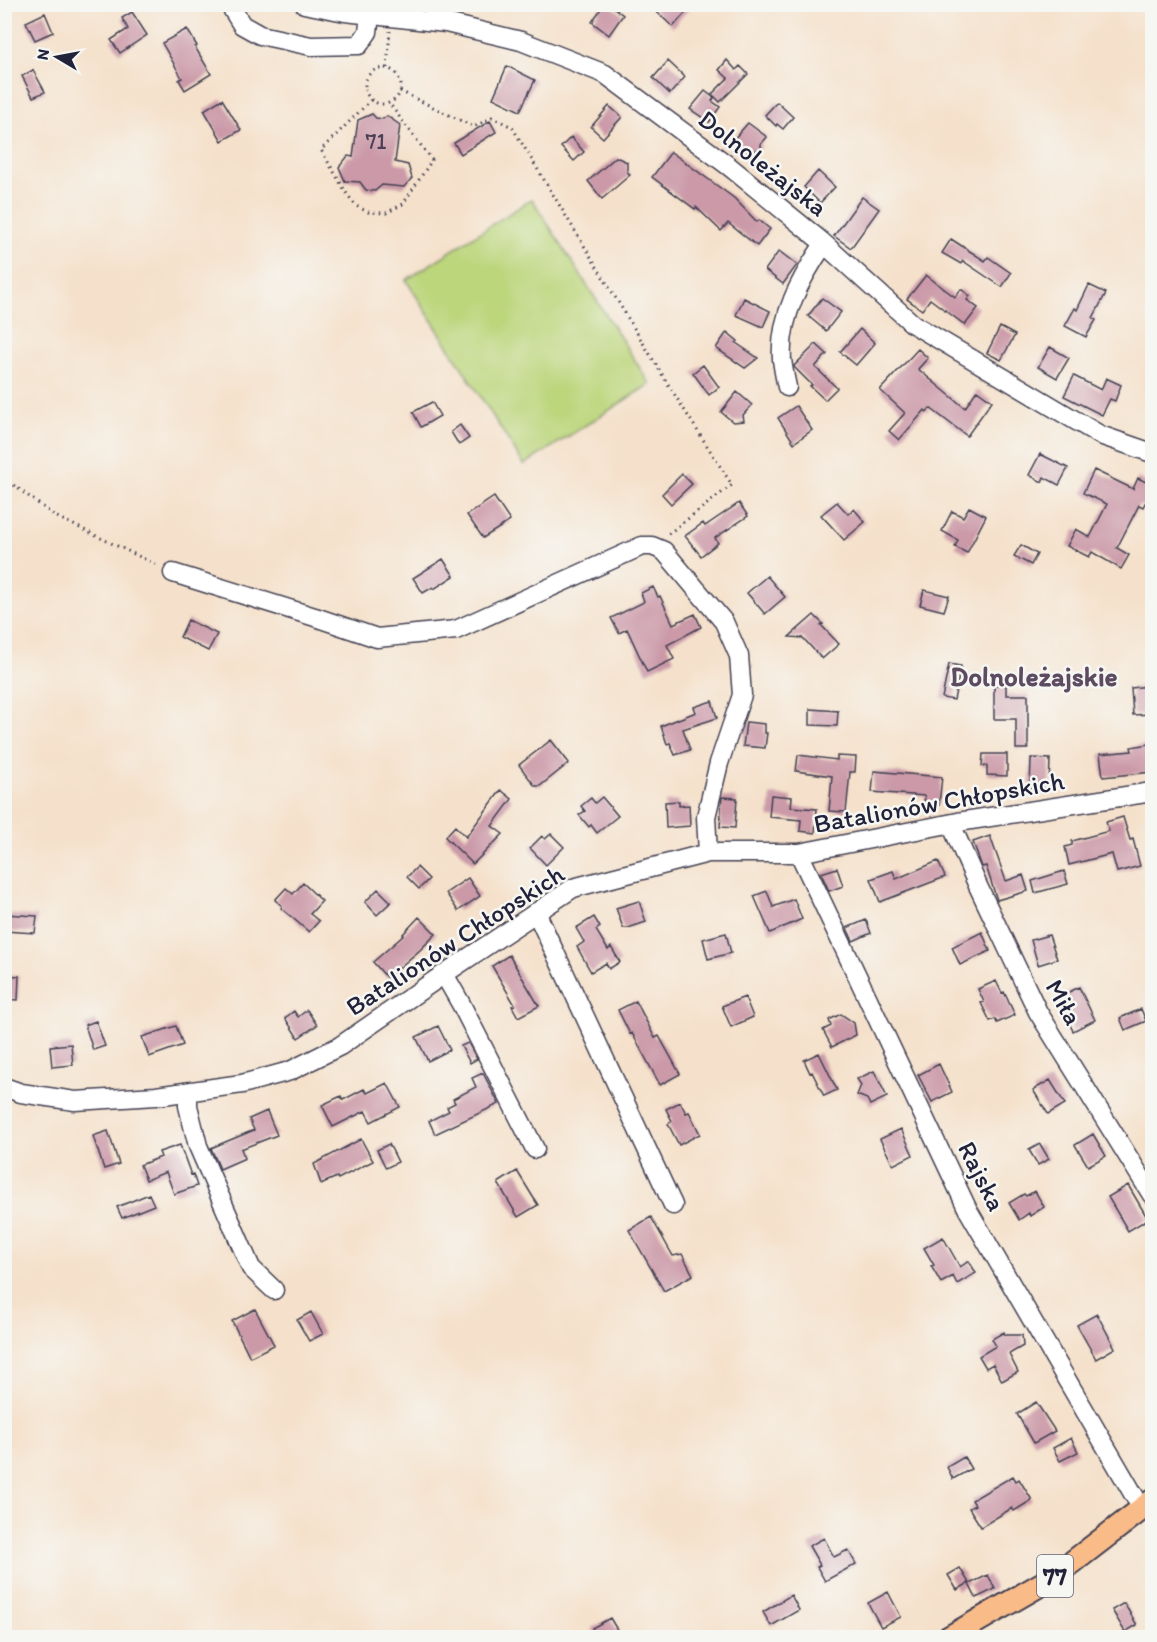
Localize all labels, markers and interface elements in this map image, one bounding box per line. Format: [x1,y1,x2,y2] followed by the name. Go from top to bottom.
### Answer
[27,27,87,87] north arrow
[32,48,53,61] text: N
[692,103,834,223] street label: Dolnoleżajska
[365,128,387,155] house number: 71
[950,660,1118,693] district label: Dolnoleżajskie
[811,764,1067,840] street label: Batalionów Chłopskich
[340,857,570,1023] street label: Batalionów Chłopskich
[1039,974,1090,1031] street label: Miła
[951,1136,1013,1216] street label: Rajska
[1037,1555,1073,1597] road number: 77

